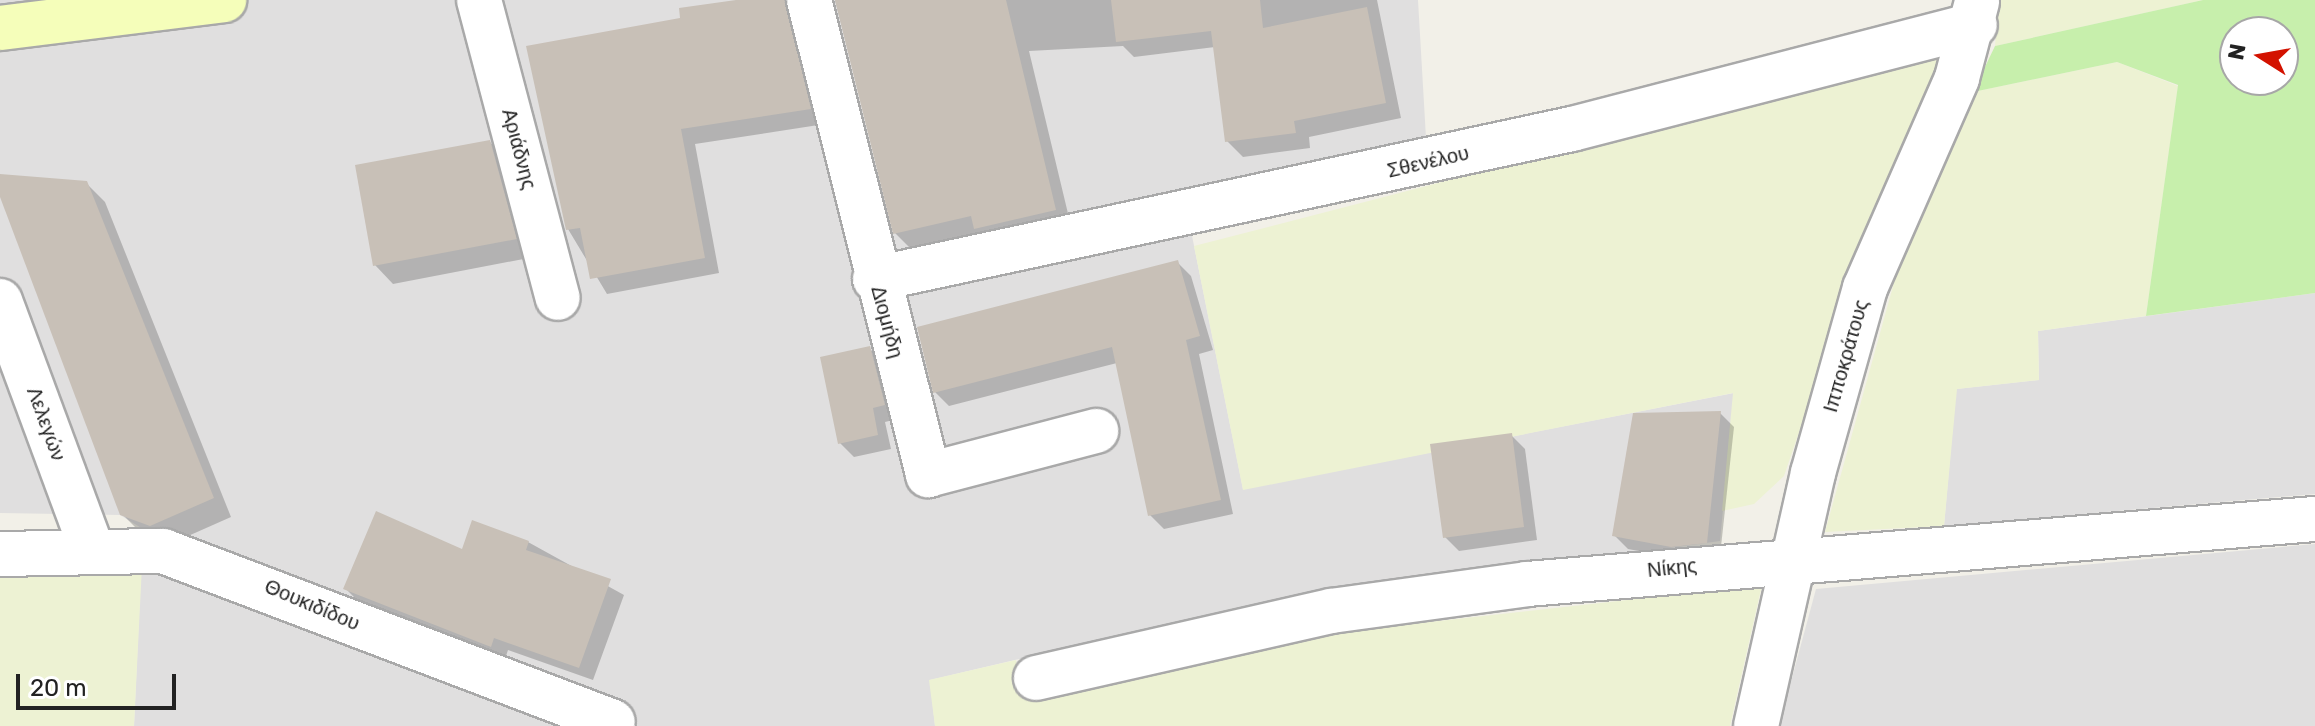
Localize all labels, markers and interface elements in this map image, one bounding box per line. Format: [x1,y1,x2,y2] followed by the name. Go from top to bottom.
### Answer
[2219,16,2299,96] north arrow
[2222,41,2252,62] text: N
[497,106,541,192] street label: Αριάδνης
[1385,141,1471,183] street label: Σθενέλου
[866,283,908,361] street label: Διομήδη
[1818,297,1874,415] street label: Ιπποκράτους
[22,384,70,464] street label: Λελεγών
[1646,553,1698,583] street label: Νίκης
[261,574,363,636] street label: Θουκιδίδου
[20,658,180,708] scale bar
[30,674,87,702] text: 20 m

